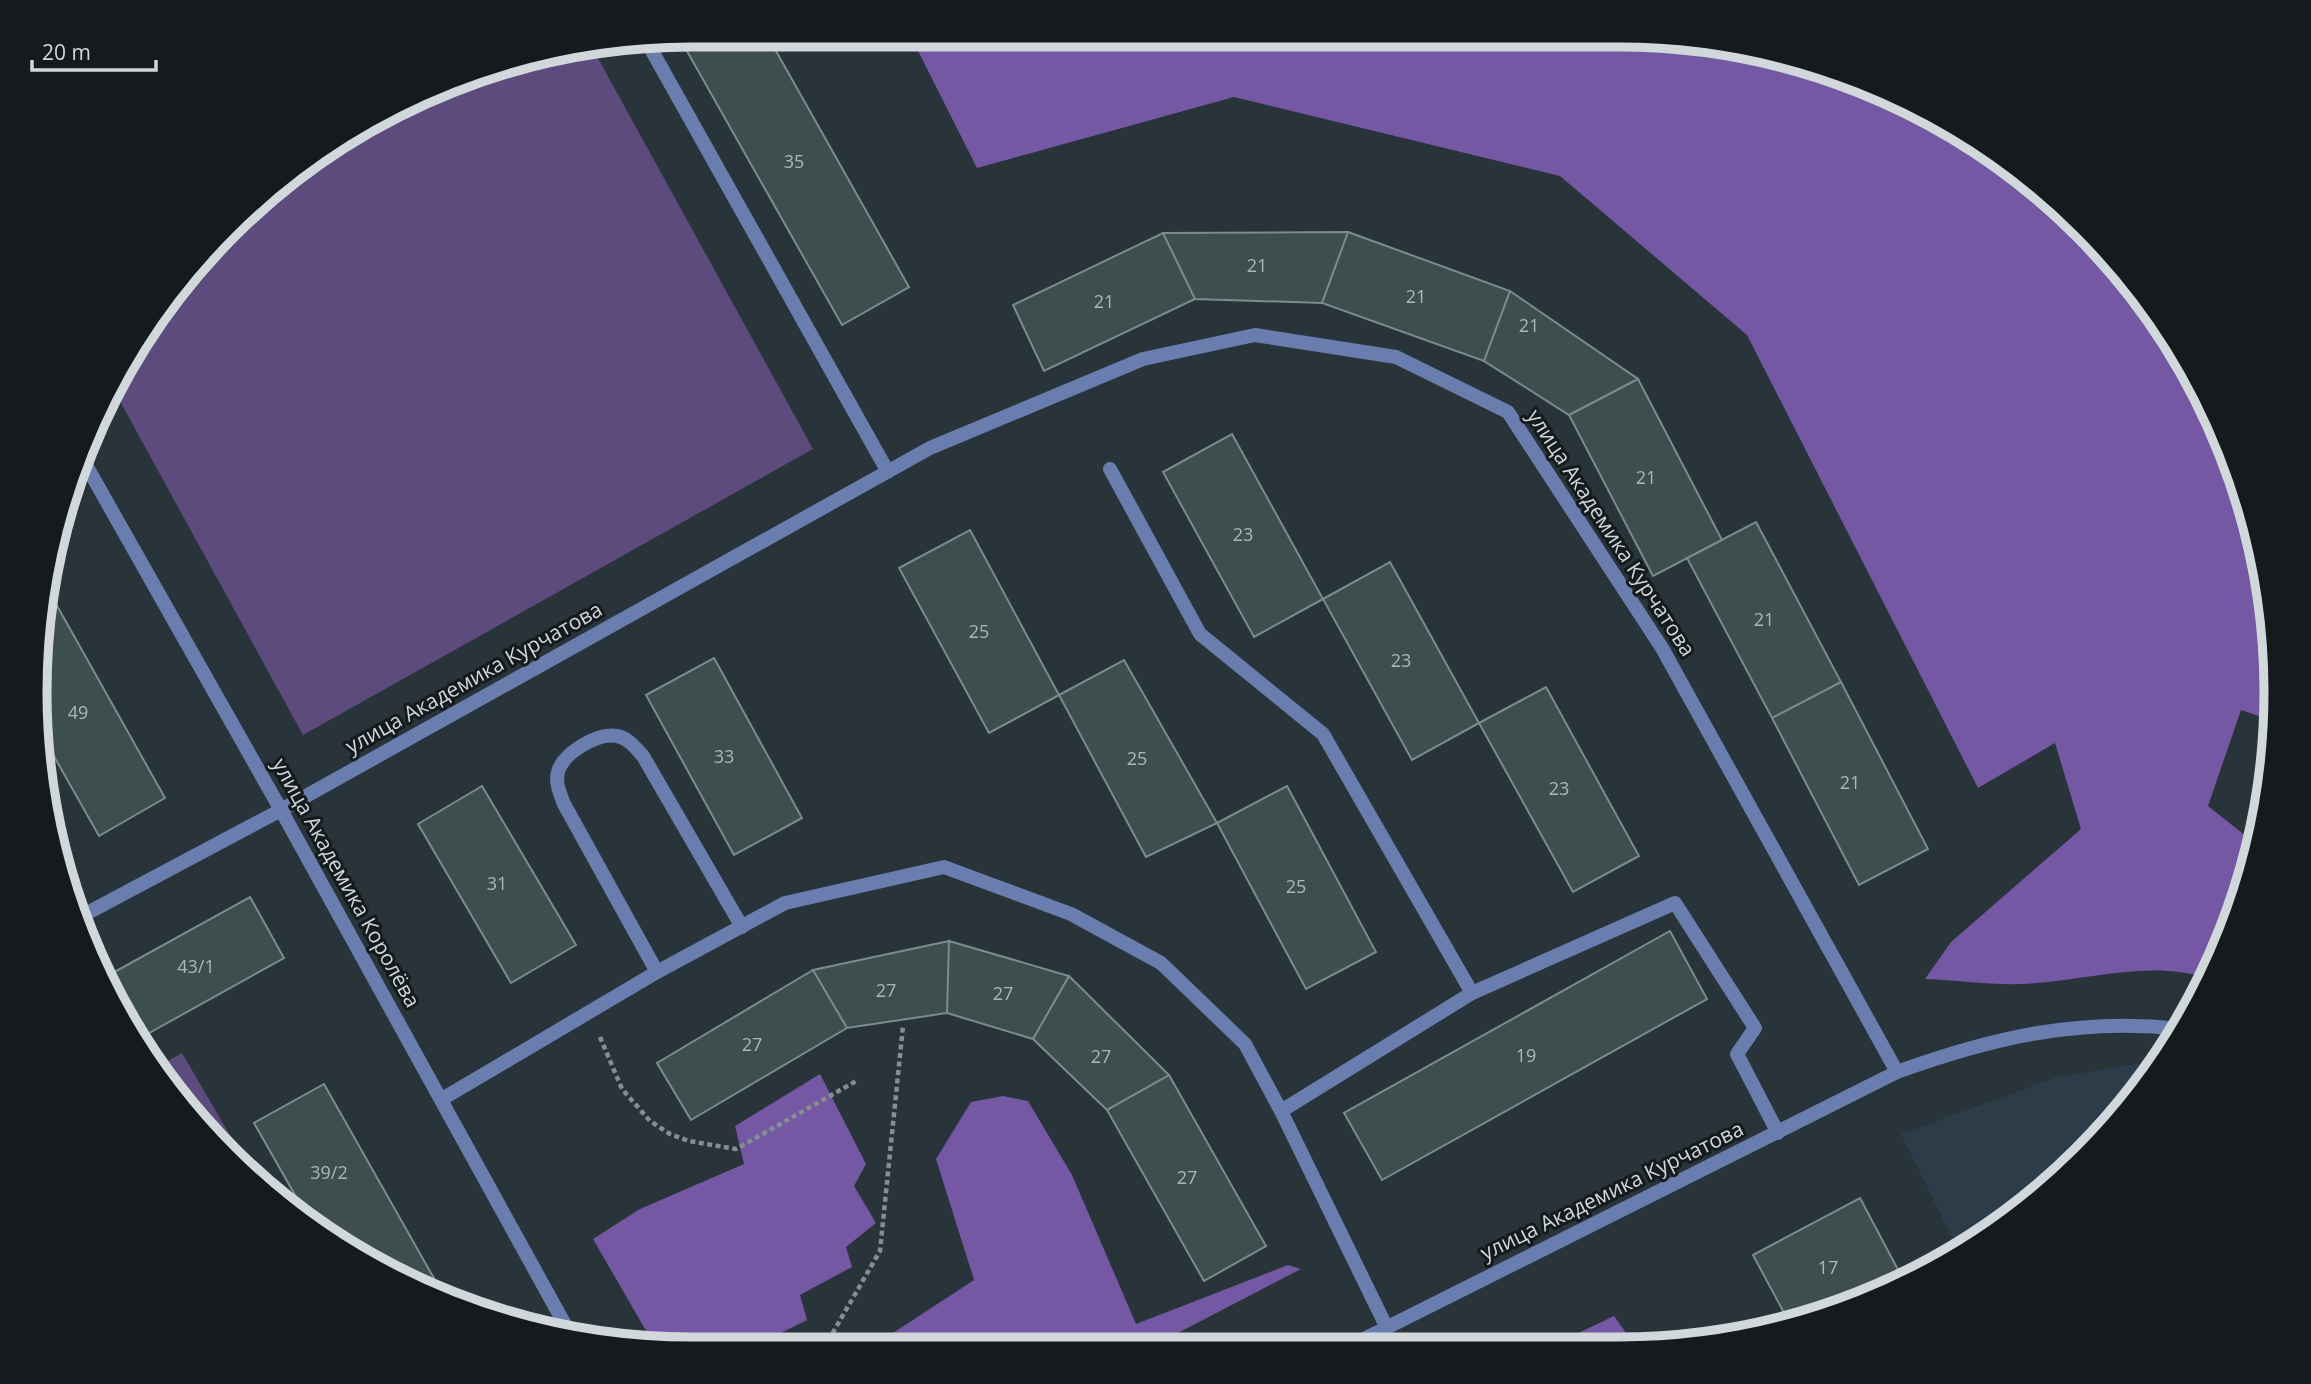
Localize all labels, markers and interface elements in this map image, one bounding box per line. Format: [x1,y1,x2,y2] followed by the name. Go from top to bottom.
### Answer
[32,28,156,72] scale bar
[42,38,91,66] text: 20 m
[784,149,804,173] house number: 35
[1247,253,1267,277] house number: 21
[1406,284,1426,308] house number: 21
[1094,289,1114,313] house number: 21
[1519,313,1539,337] house number: 21
[1521,403,1702,661] street label: улица Академика Курчатова
[1636,465,1656,489] house number: 21
[1233,522,1253,546] house number: 23
[340,595,607,760] street label: улица Академика Курчатова
[1754,607,1774,631] house number: 21
[969,619,989,643] house number: 25
[1391,648,1411,672] house number: 23
[68,700,88,724] house number: 49
[714,744,734,768] house number: 33
[1127,746,1147,770] house number: 25
[267,753,427,1012] street label: улица Академика Королёва
[1840,770,1860,794] house number: 21
[1549,776,1569,800] house number: 23
[487,871,507,895] house number: 31
[1286,874,1306,898] house number: 25
[177,954,215,978] house number: 43/1
[876,978,896,1002] house number: 27
[993,981,1013,1005] house number: 27
[742,1032,762,1056] house number: 27
[1516,1043,1536,1067] house number: 19
[1091,1044,1111,1068] house number: 27
[1475,1114,1748,1266] street label: улица Академика Курчатова
[310,1160,348,1184] house number: 39/2
[1177,1165,1197,1189] house number: 27
[1818,1255,1838,1279] house number: 17

